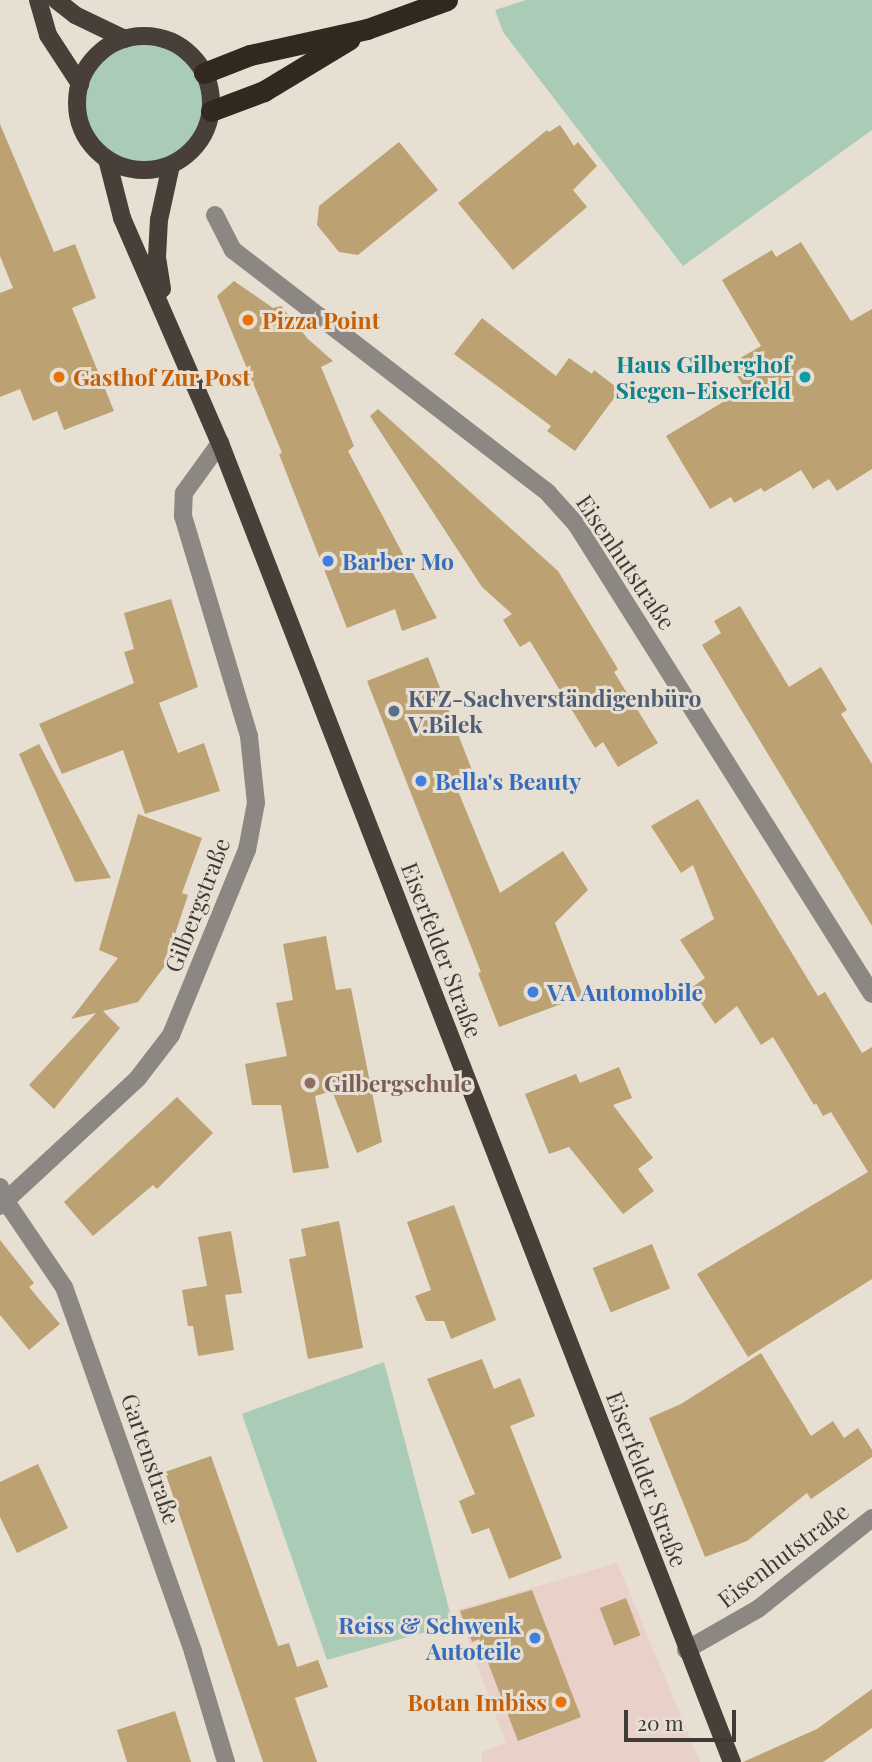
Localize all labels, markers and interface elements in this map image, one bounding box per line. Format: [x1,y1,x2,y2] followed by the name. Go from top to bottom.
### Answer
[262,306,380,334] place label: Pizza Point
[240,312,256,328] marker: Pizza Point
[616,350,791,404] place label: Haus Gilberghof Siegen-Eiserfeld
[73,363,251,391] place label: Gasthof Zur Post
[51,369,67,385] marker: Gasthof Zur Post
[797,369,813,385] marker: Haus Gilberghof Siegen-Eiserfeld
[571,489,681,635] street label: Eisenhutstraße
[342,547,455,575] place label: Barber Mo
[320,553,336,569] marker: Barber Mo
[408,684,701,738] place label: KFZ-Sachverständigenbüro V.Bilek
[386,703,402,719] marker: KFZ-Sachverständigenbüro V.Bilek
[435,767,581,795] place label: Bella's Beauty
[413,773,429,789] marker: Bella's Beauty
[159,834,235,976] street label: Gilbergstraße
[396,858,488,1042] street label: Eiserfelder Straße
[547,978,704,1006] place label: VA Automobile
[525,984,541,1000] marker: VA Automobile
[324,1069,472,1097] place label: Gilbergschule
[302,1075,318,1091] marker: Gilbergschule
[601,1387,693,1571] street label: Eiserfelder Straße
[116,1390,186,1528] street label: Gartenstraße
[712,1497,854,1613] street label: Eisenhutstraße
[338,1611,521,1665] place label: Reiss & Schwenk Autoteile
[527,1630,543,1646] marker: Reiss & Schwenk Autoteile
[408,1688,547,1716] place label: Botan Imbiss
[553,1694,569,1710] marker: Botan Imbiss
[627,1696,739,1740] scale bar
[637,1708,684,1736] text: 20 m

